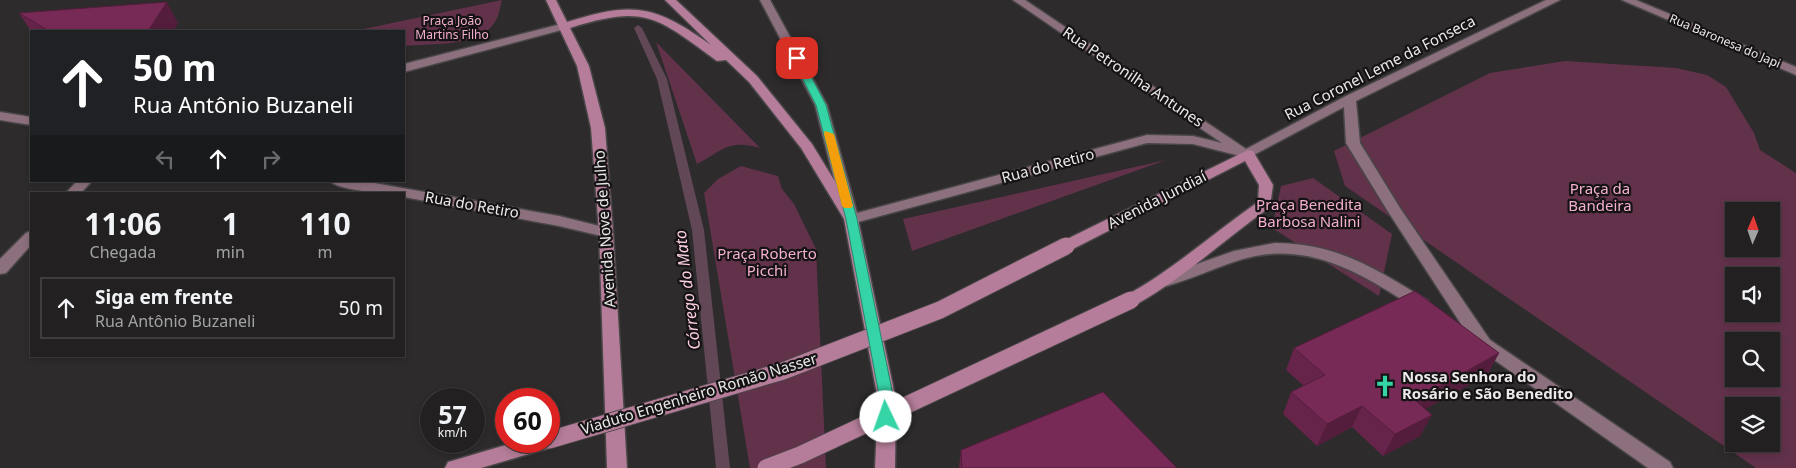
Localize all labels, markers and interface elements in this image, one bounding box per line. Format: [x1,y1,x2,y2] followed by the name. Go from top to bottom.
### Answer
[1667,9,1783,72] street label: Rua Baronesa do Japi
[1281,10,1478,124] street label: Rua Coronel Leme da Fonseca
[415,12,489,43] park label: Praça João Martins Filho
[1059,21,1208,131] street label: Rua Petronilha Antunes
[776,37,818,79] pin
[133,44,216,91] text: 50 m
[783,44,811,72] icon: arrive
[50,50,115,115] icon: ahead
[133,89,354,119] text: Rua Antônio Buzaneli
[999,143,1096,187] street label: Rua do Retiro
[151,145,179,173] icon: left
[204,145,232,173] icon: ahead
[257,145,285,173] icon: right
[589,150,619,308] street label: Avenida Nove de Julho
[1104,165,1210,233] street label: Avenida Jundiaí
[1568,178,1632,215] park label: Praça da Bandeira
[424,186,521,222] street label: Rua do Retiro
[1256,194,1362,231] park label: Praça Benedita Barbosa Nalini
[1725,202,1780,258] north arrow
[1725,202,1780,452] map controls
[84,203,161,244] text: 11:06
[222,203,239,244] text: 1
[299,203,351,244] text: 110
[669,229,705,351] water label: Córrego do Mato
[90,241,156,263] text: Chegada
[216,241,245,263] text: min
[317,241,332,263] text: m
[717,243,817,280] park label: Praça Roberto Picchi
[1725,267,1780,322] button: sound
[95,284,233,310] text: Siga em frente
[52,294,80,322] icon: ahead
[339,295,383,321] text: 50 m
[95,310,255,332] text: Rua Antônio Buzaneli
[1725,332,1780,387] button: search
[578,348,819,439] street label: Viaduto Engenheiro Romão Nasser
[1402,366,1573,403] place label: Nossa Senhora do Rosário e São Benedito
[1372,373,1398,399] church icon: Nossa Senhora do Rosário e São Benedito
[495,388,560,453] speed limit sign: 60
[859,390,911,442] position arrow
[438,397,467,431] text: 57
[1725,397,1780,452] button: layers
[438,424,467,441] text: km/h

